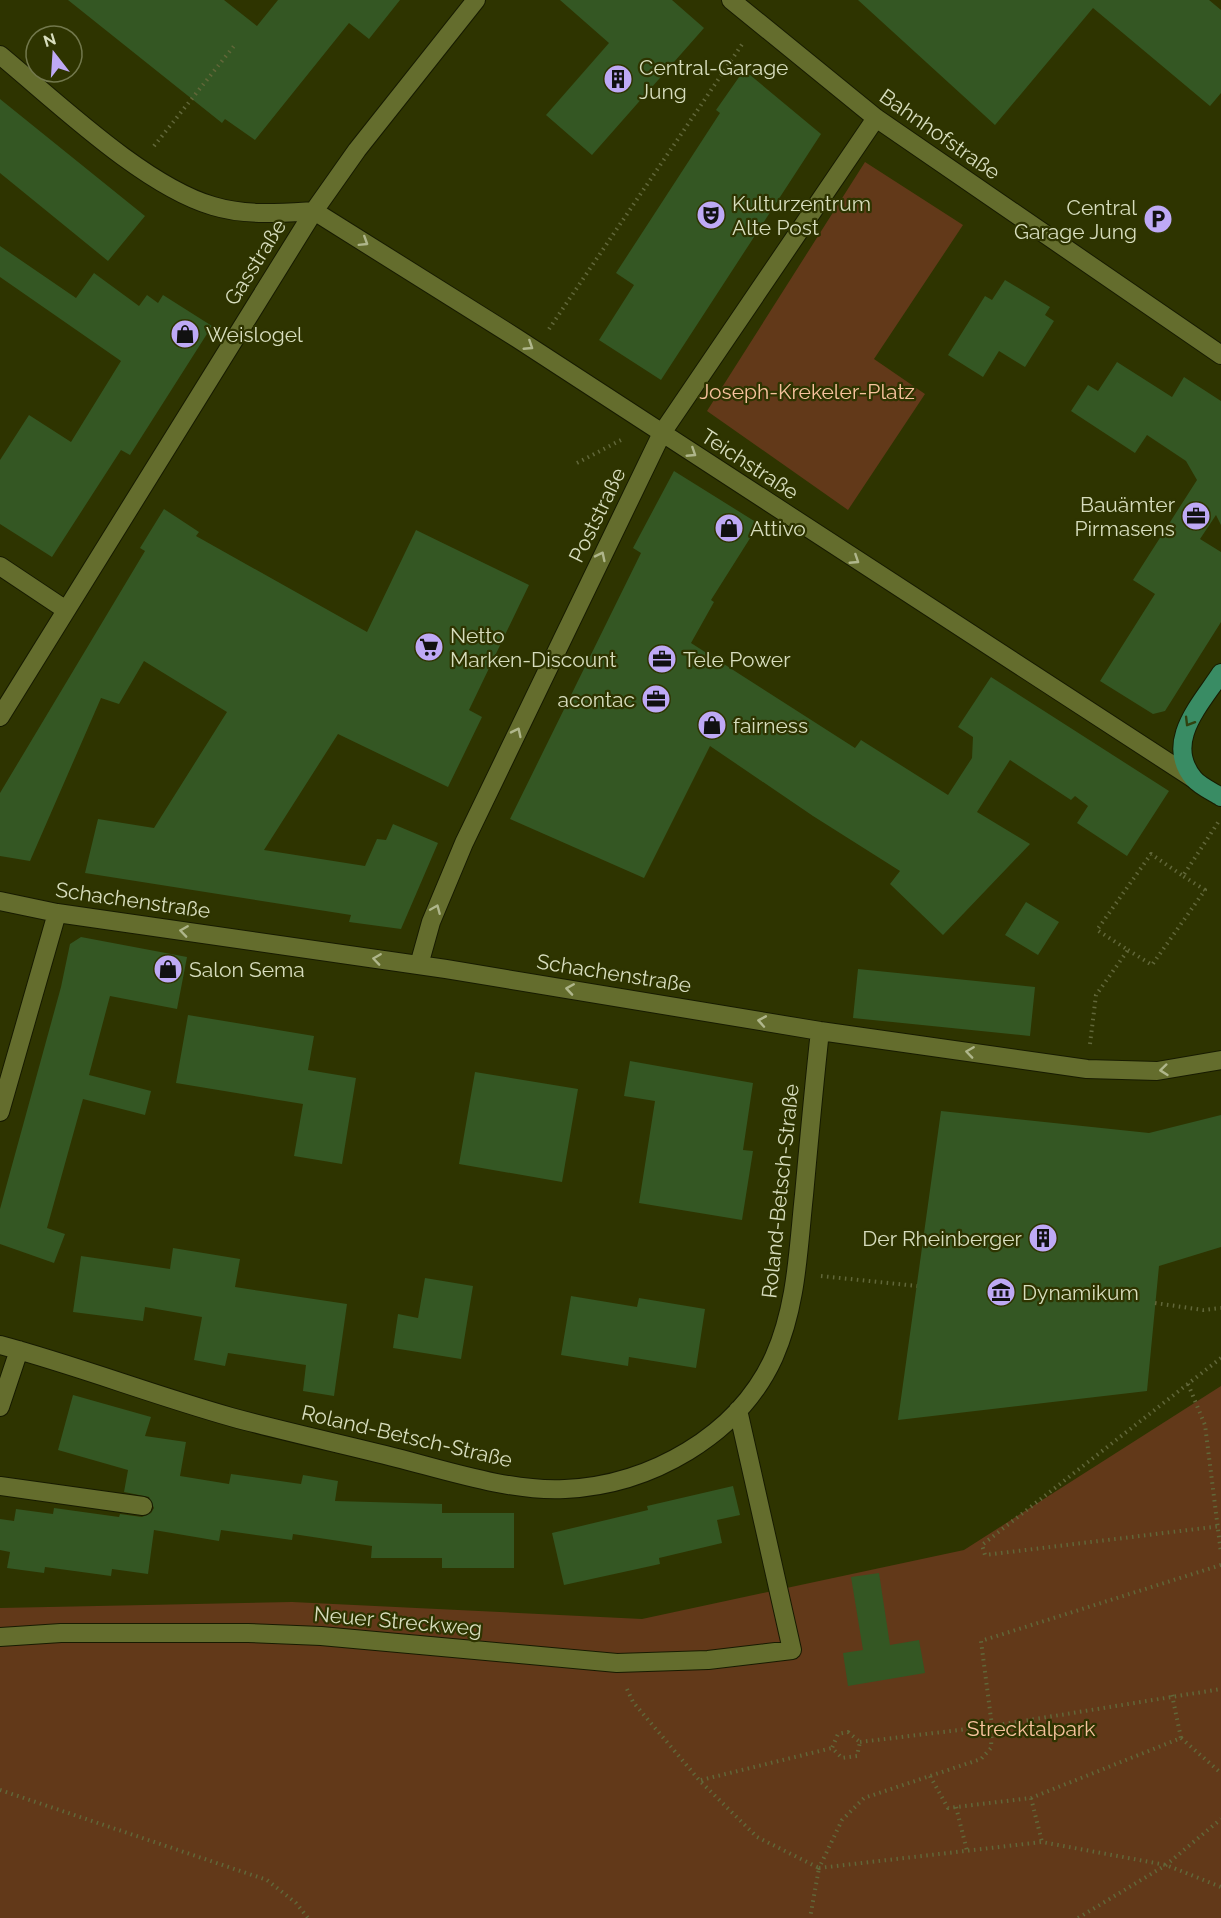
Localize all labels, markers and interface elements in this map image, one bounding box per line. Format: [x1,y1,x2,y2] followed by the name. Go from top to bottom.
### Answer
[24,24,84,84] north arrow
[41,29,58,51] text: N
[639,55,788,104] place label: Central-Garage Jung
[602,63,634,95] building icon: Central-Garage Jung
[875,83,1005,185] street label: Bahnhofstraße
[732,191,871,240] place label: Kulturzentrum Alte Post
[1014,195,1137,244] place label: Central Garage Jung
[695,199,727,231] theatre icon: Kulturzentrum Alte Post
[1142,203,1174,235] parking icon: Central Garage Jung
[219,214,291,310] street label: Gasstraße
[357,234,368,245] one-way arrow
[169,318,201,350] shop icon: Weislogel
[206,322,303,347] place label: Weislogel
[522,338,533,349] one-way arrow
[699,379,915,404] park label: Joseph-Krekeler-Platz
[697,423,803,505] street label: Teichstraße
[685,445,696,456] one-way arrow
[563,464,631,566] street label: Poststraße
[1074,492,1176,541] place label: Bauämter Pirmasens
[1180,500,1212,532] office icon: Bauämter Pirmasens
[713,512,745,544] shop icon: Attivo
[750,516,806,541] place label: Attivo
[594,552,606,563] one-way arrow
[849,552,859,564] one-way arrow
[450,623,616,672] place label: Netto Marken-Discount
[413,631,445,663] supermarket icon: Netto Marken-Discount
[646,643,678,675] office icon: Tele Power
[683,647,791,672] place label: Tele Power
[640,683,672,715] office icon: acontac
[557,687,635,712] place label: acontac
[696,709,728,741] shop icon: fairness
[733,713,808,738] place label: fairness
[1185,716,1197,726] one-way arrow
[510,727,522,738] one-way arrow
[54,877,212,923] street label: Schachenstraße
[429,905,441,916] one-way arrow
[180,925,189,937] one-way arrow
[535,948,693,998] street label: Schachenstraße
[152,953,184,985] shop icon: Salon Sema
[373,953,382,965] one-way arrow
[189,957,305,982] place label: Salon Sema
[565,983,574,995] one-way arrow
[758,1015,767,1027] one-way arrow
[965,1047,975,1059] one-way arrow
[1159,1063,1168,1076] one-way arrow
[756,1083,804,1299] street label: Roland-Betsch-Straße
[1027,1222,1059,1254] building icon: Der Rheinberger
[862,1226,1023,1251] place label: Der Rheinberger
[985,1276,1017,1308] museum icon: Dynamikum
[1022,1280,1139,1305] place label: Dynamikum
[299,1400,515,1472] street label: Roland-Betsch-Straße
[313,1601,483,1641] street label: Neuer Streckweg
[967,1716,1095,1741] park label: Strecktalpark

